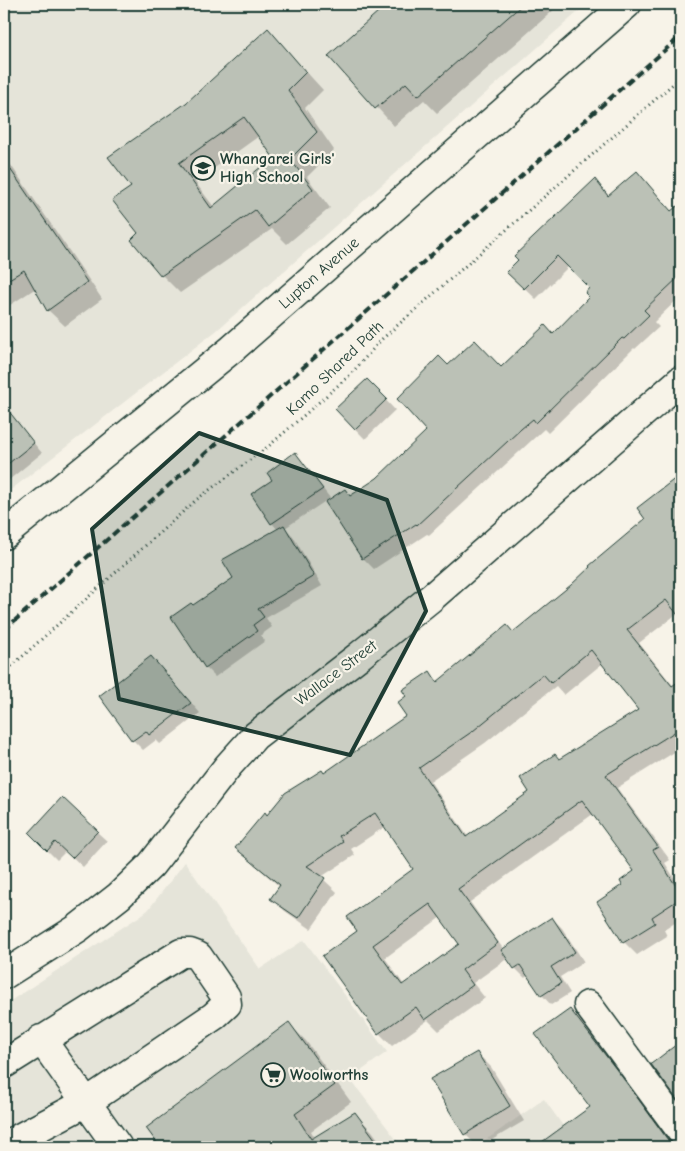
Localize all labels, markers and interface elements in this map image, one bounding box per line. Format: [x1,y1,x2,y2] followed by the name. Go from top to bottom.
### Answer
[220,150,335,186] place label: Whangarei Girls' High School
[190,155,216,181] school or university icon: Whangarei Girls' High School
[275,233,363,313] street label: Lupton Avenue
[283,317,387,419] street label: Kamo Shared Path
[292,636,381,710] street label: Wallace Street
[260,1062,286,1088] supermarket icon: Woolworths
[290,1066,369,1084] place label: Woolworths

